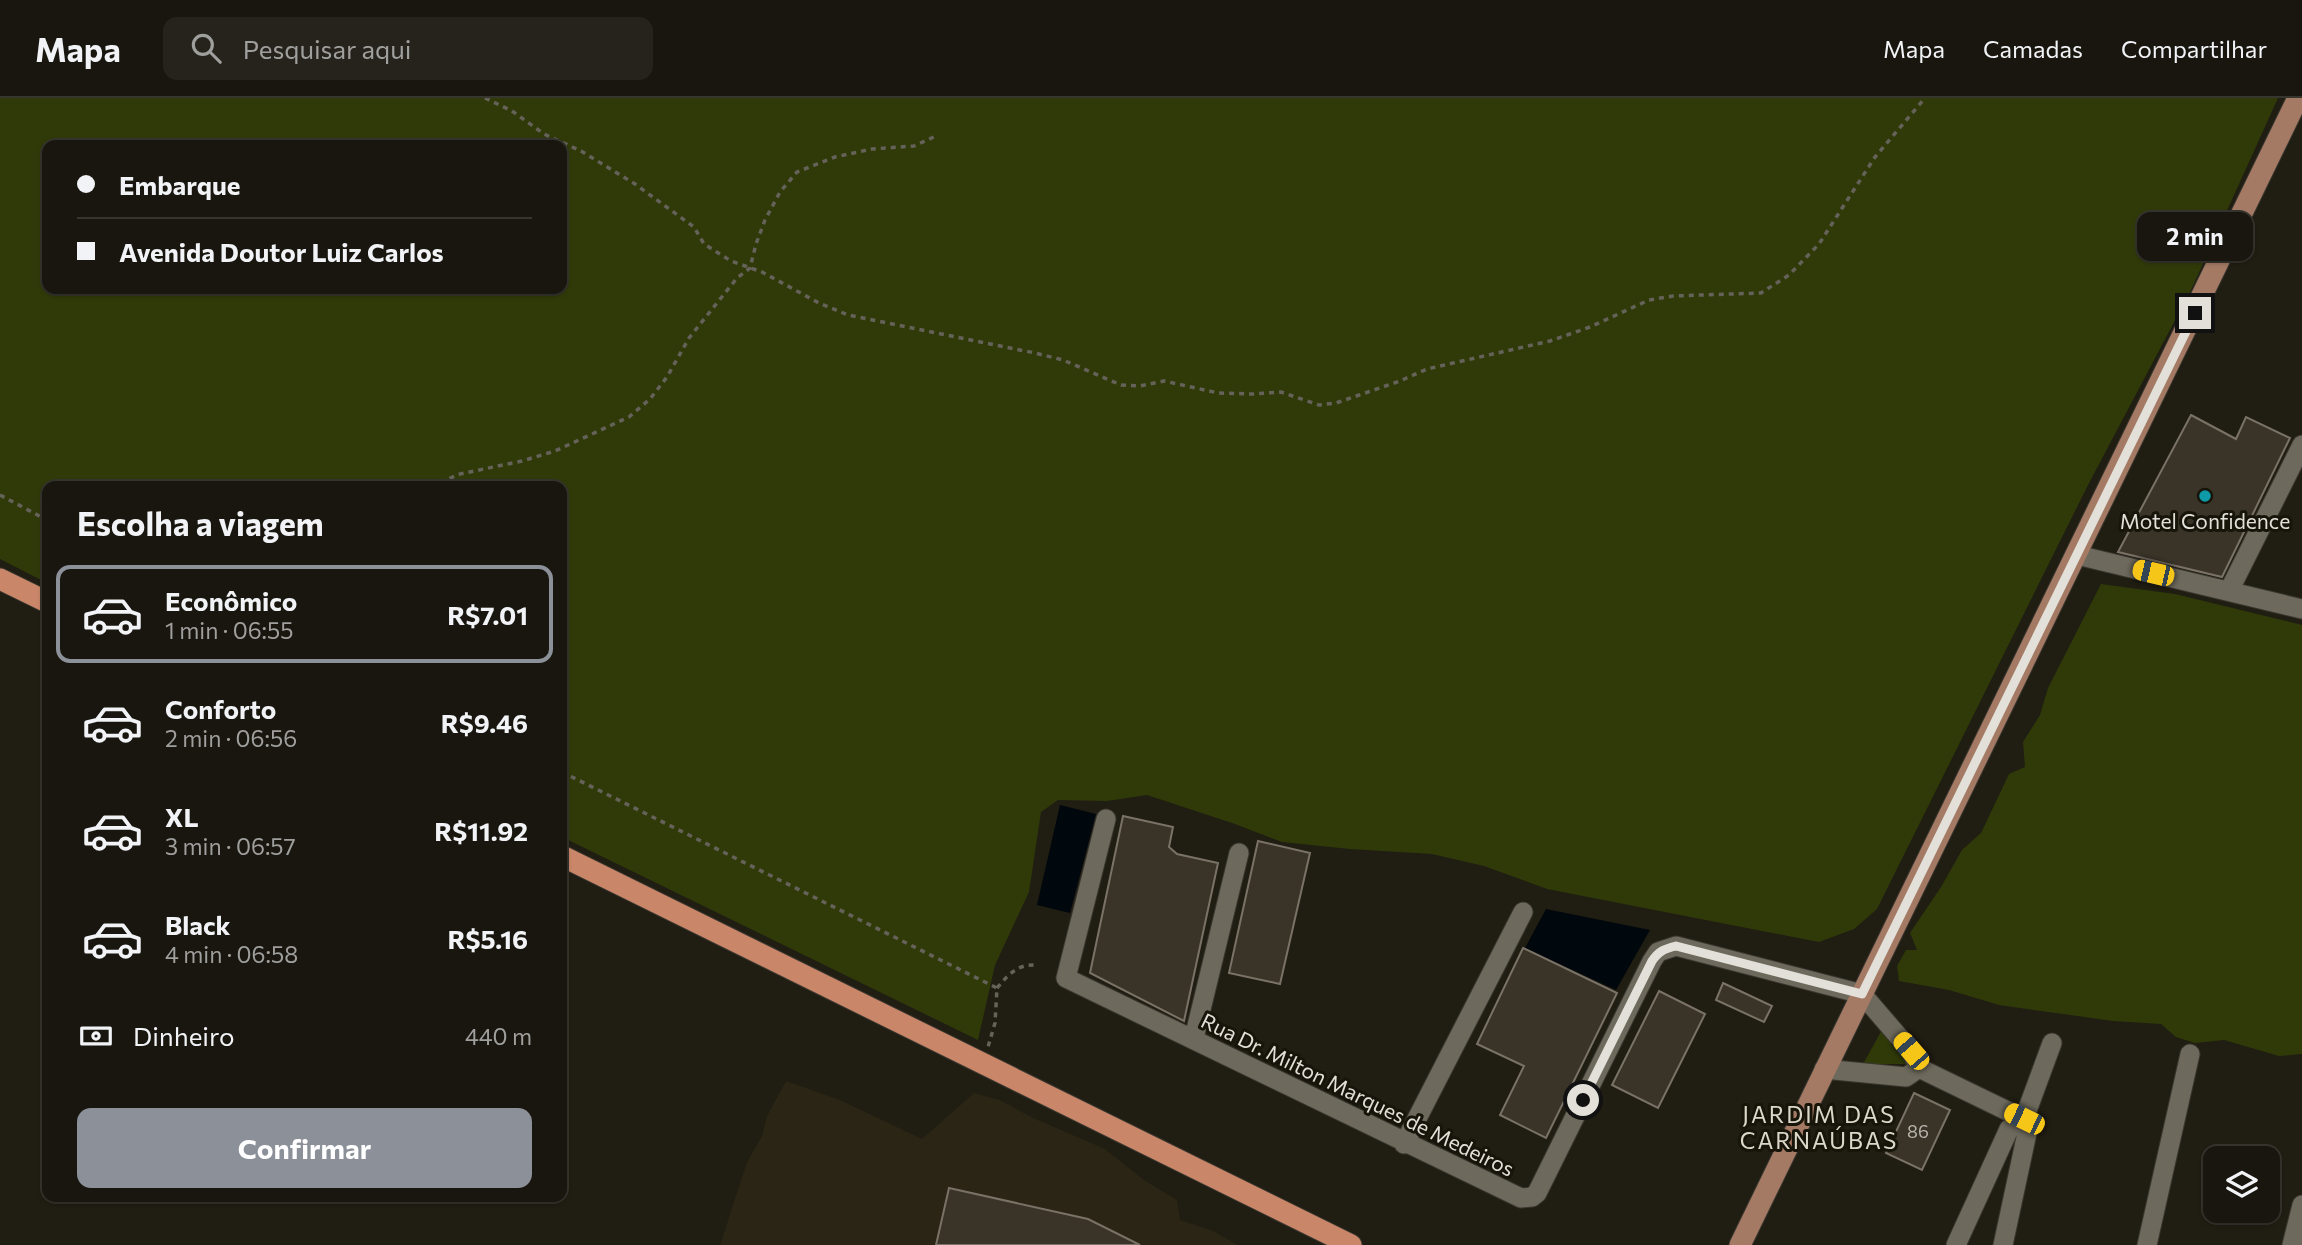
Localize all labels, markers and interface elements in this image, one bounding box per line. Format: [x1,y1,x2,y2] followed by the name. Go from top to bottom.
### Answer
[163,17,653,80] search box
[35,28,121,69] text: Mapa
[187,29,225,67] icon: search
[243,33,411,64] text: Pesquisar aqui
[1883,34,1945,63] text: Mapa
[1983,34,2083,63] text: Camadas
[2121,34,2267,63] text: Compartilhar
[119,169,240,200] text: Embarque
[2137,212,2253,260] callout: 2 min
[2166,222,2224,250] text: 2 min
[119,236,444,267] text: Avenida Doutor Luiz Carlos
[2179,297,2211,329] route end
[2197,488,2213,504] marker: Motel Confidence
[77,503,324,543] text: Escolha a viagem
[2120,508,2290,533] place label: Motel Confidence
[2131,558,2176,588] car
[81,583,144,646] icon: car
[165,585,297,616] text: Econômico
[447,599,528,630] text: R$7.01
[165,616,293,644] text: 1 min · 06:55
[81,691,144,754] icon: car
[165,693,276,724] text: Conforto
[441,707,528,738] text: R$9.46
[165,724,297,752] text: 2 min · 06:56
[81,799,144,862] icon: car
[165,801,199,832] text: XL
[434,815,528,846] text: R$11.92
[165,832,296,860] text: 3 min · 06:57
[81,907,144,970] icon: car
[165,909,231,940] text: Black
[448,923,528,954] text: R$5.16
[165,940,298,968] text: 4 min · 06:58
[1198,1007,1518,1181] street label: Rua Dr. Milton Marques de Medeiros
[77,1017,115,1055] icon: cash
[133,1020,235,1051] text: Dinheiro
[465,1022,532,1050] text: 440 m
[1890,1028,1933,1074] car
[1567,1084,1599,1116] route start
[1740,1100,1898,1154] district label: JARDIM DAS CARNAÚBAS
[2001,1100,2048,1138] car
[77,1108,532,1188] button: Confirmar
[1907,1120,1929,1142] house number: 86
[2203,1146,2280,1223] map controls
[2203,1146,2280,1223] button: layers

